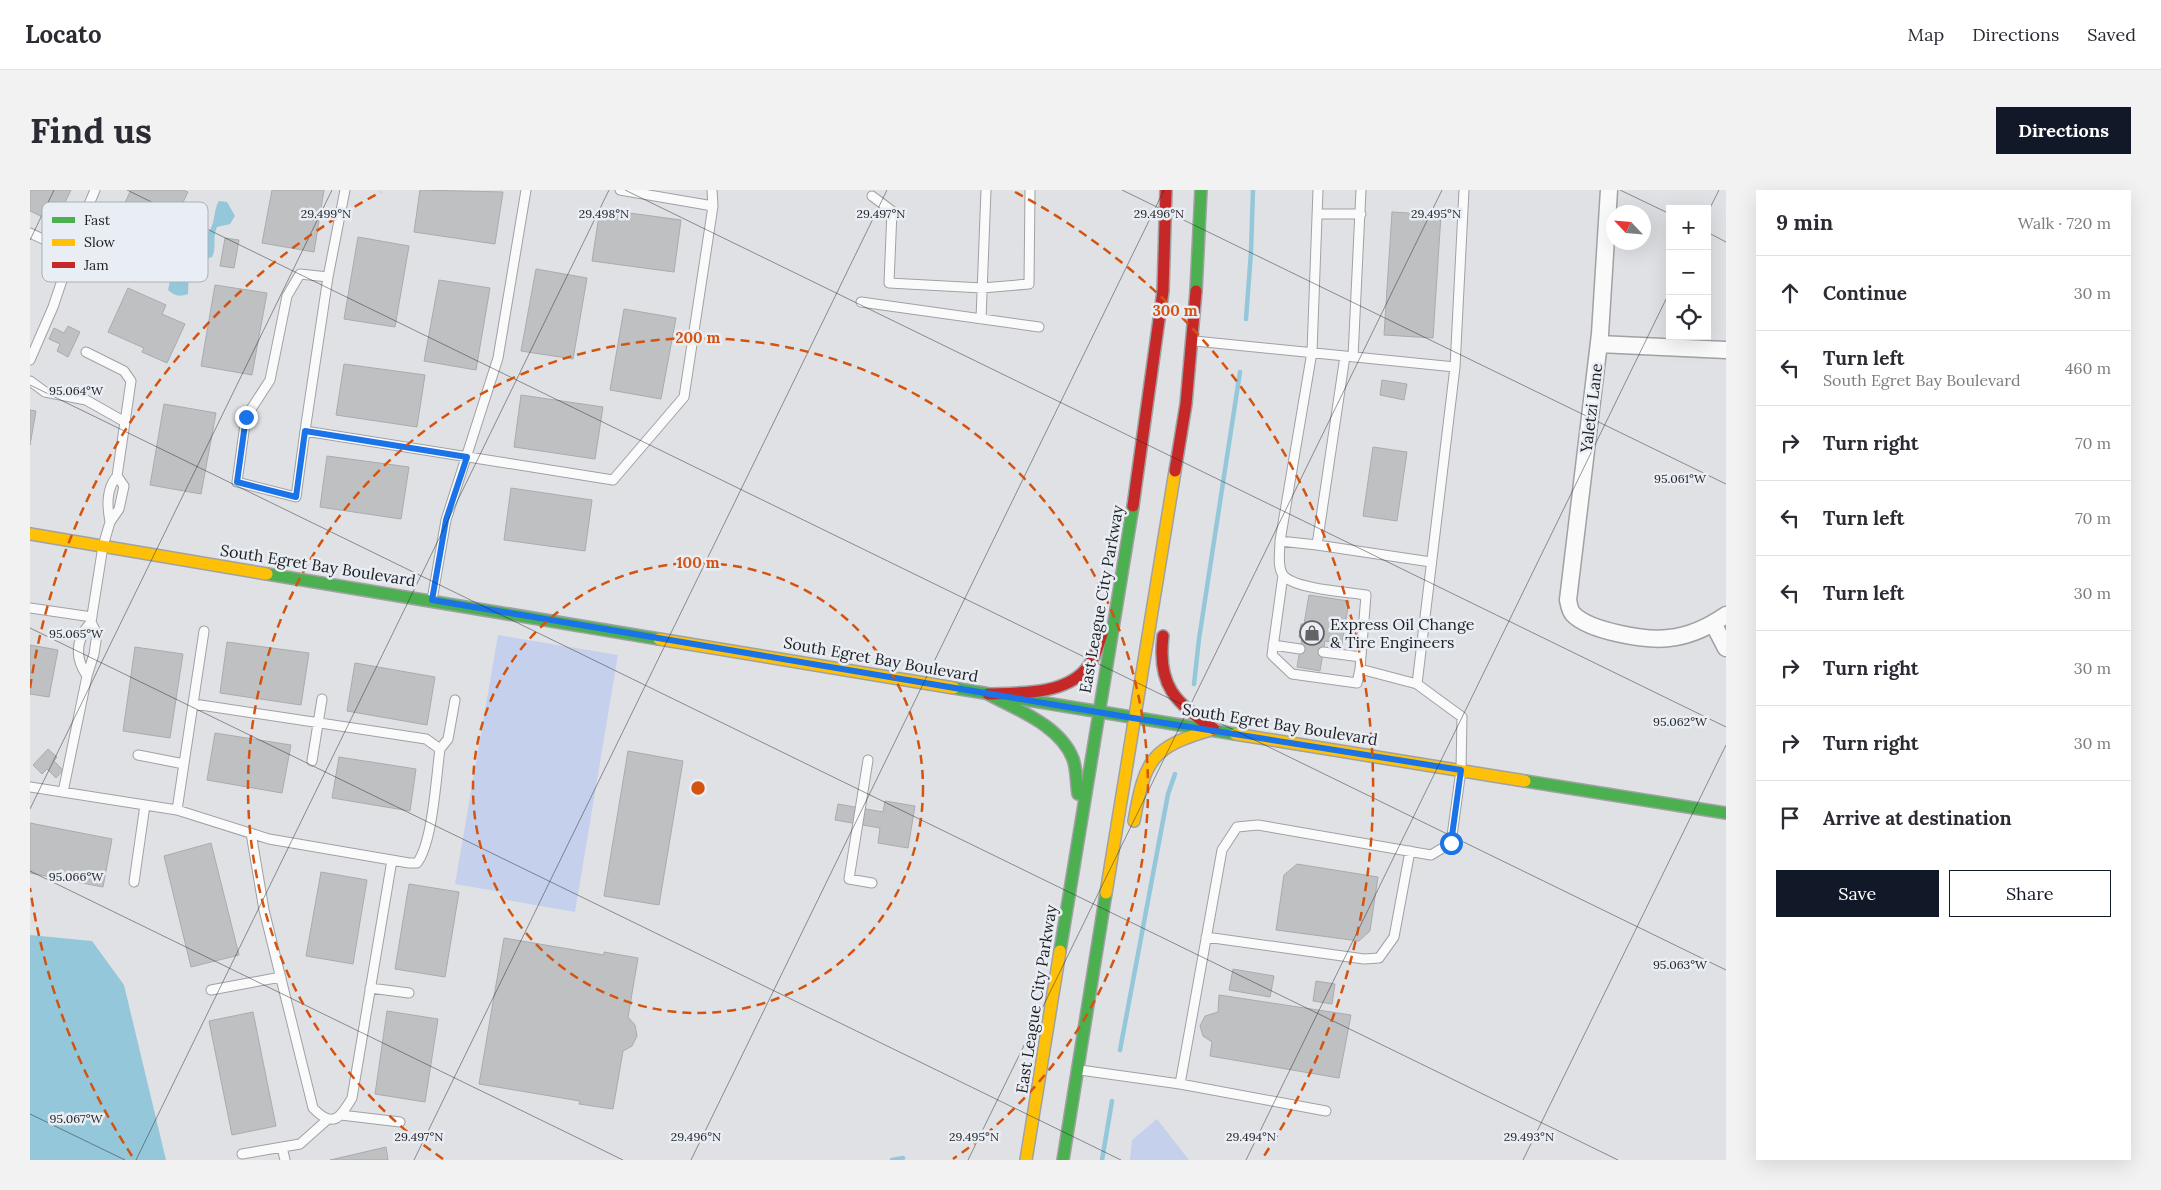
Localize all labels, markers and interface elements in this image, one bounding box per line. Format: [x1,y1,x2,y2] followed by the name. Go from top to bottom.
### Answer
[25,19,102,50] text: Locato
[1908,23,1944,46] text: Map
[1972,23,2059,46] text: Directions
[2087,23,2136,46] text: Saved
[1996,107,2131,154] button: Directions
[30,108,152,153] text: Find us
[42,202,208,282] legend
[1606,205,1651,250] north arrow
[1666,205,1711,340] map controls
[1666,205,1711,250] button: +
[301,206,351,221] text: 29.499°N
[579,206,629,221] text: 29.498°N
[857,206,905,221] text: 29.497°N
[1134,206,1184,221] text: 29.496°N
[1411,206,1461,221] text: 29.495°N
[1776,209,1833,236] text: 9 min
[84,211,111,229] text: Fast
[2018,213,2111,233] text: Walk · 720 m
[84,233,116,251] text: Slow
[1666,250,1711,295] button: −
[83,256,109,274] text: Jam
[1776,279,1804,307] icon: ahead
[1823,281,1907,305] text: Continue
[2074,283,2111,303] text: 30 m
[1666,295,1711,340] button: locate
[1152,301,1198,320] text: 300 m
[676,328,721,347] text: 200 m
[1823,346,1904,370] text: Turn left
[1776,354,1804,382] icon: left
[2065,358,2111,378] text: 460 m
[1575,362,1606,455] street label: Yaletzi Lane
[1823,370,2021,390] text: South Egret Bay Boulevard
[49,383,104,398] text: 95.064°W
[235,406,258,429] route end
[1776,429,1804,457] icon: right
[1823,431,1919,455] text: Turn right
[2075,433,2111,453] text: 70 m
[1654,471,1707,486] text: 95.061°W
[1075,503,1128,695] street label: East League City Parkway
[1776,504,1804,532] icon: left
[1823,506,1904,530] text: Turn left
[2075,508,2111,528] text: 70 m
[219,540,418,590] street label: South Egret Bay Boulevard
[677,553,720,572] text: 100 m
[1776,579,1804,607] icon: left
[1823,581,1904,605] text: Turn left
[2074,583,2111,603] text: 30 m
[1330,614,1475,652] place label: Express Oil Change & Tire Engineers
[1299,620,1325,646] shop icon: Express Oil Change & Tire Engineers
[49,626,104,641] text: 95.065°W
[782,632,980,686] street label: South Egret Bay Boulevard
[1776,654,1804,682] icon: right
[1823,656,1919,680] text: Turn right
[2074,658,2111,678] text: 30 m
[1181,699,1380,749] street label: South Egret Bay Boulevard
[1653,714,1708,729] text: 95.062°W
[1776,729,1804,757] icon: right
[1823,731,1919,755] text: Turn right
[2074,733,2111,753] text: 30 m
[689,779,707,797] centre of rings
[1776,804,1804,832] icon: arrive
[1823,806,2012,830] text: Arrive at destination
[1440,832,1463,855] route start
[49,869,104,884] text: 95.066°W
[1776,870,1939,917] button: Save
[1949,870,2111,917] button: Share
[1011,903,1061,1095] street label: East League City Parkway
[1653,957,1708,972] text: 95.063°W
[50,1111,103,1126] text: 95.067°W
[395,1129,443,1144] text: 29.497°N
[671,1129,721,1144] text: 29.496°N
[949,1129,999,1144] text: 29.495°N
[1226,1129,1276,1144] text: 29.494°N
[1504,1129,1554,1144] text: 29.493°N

